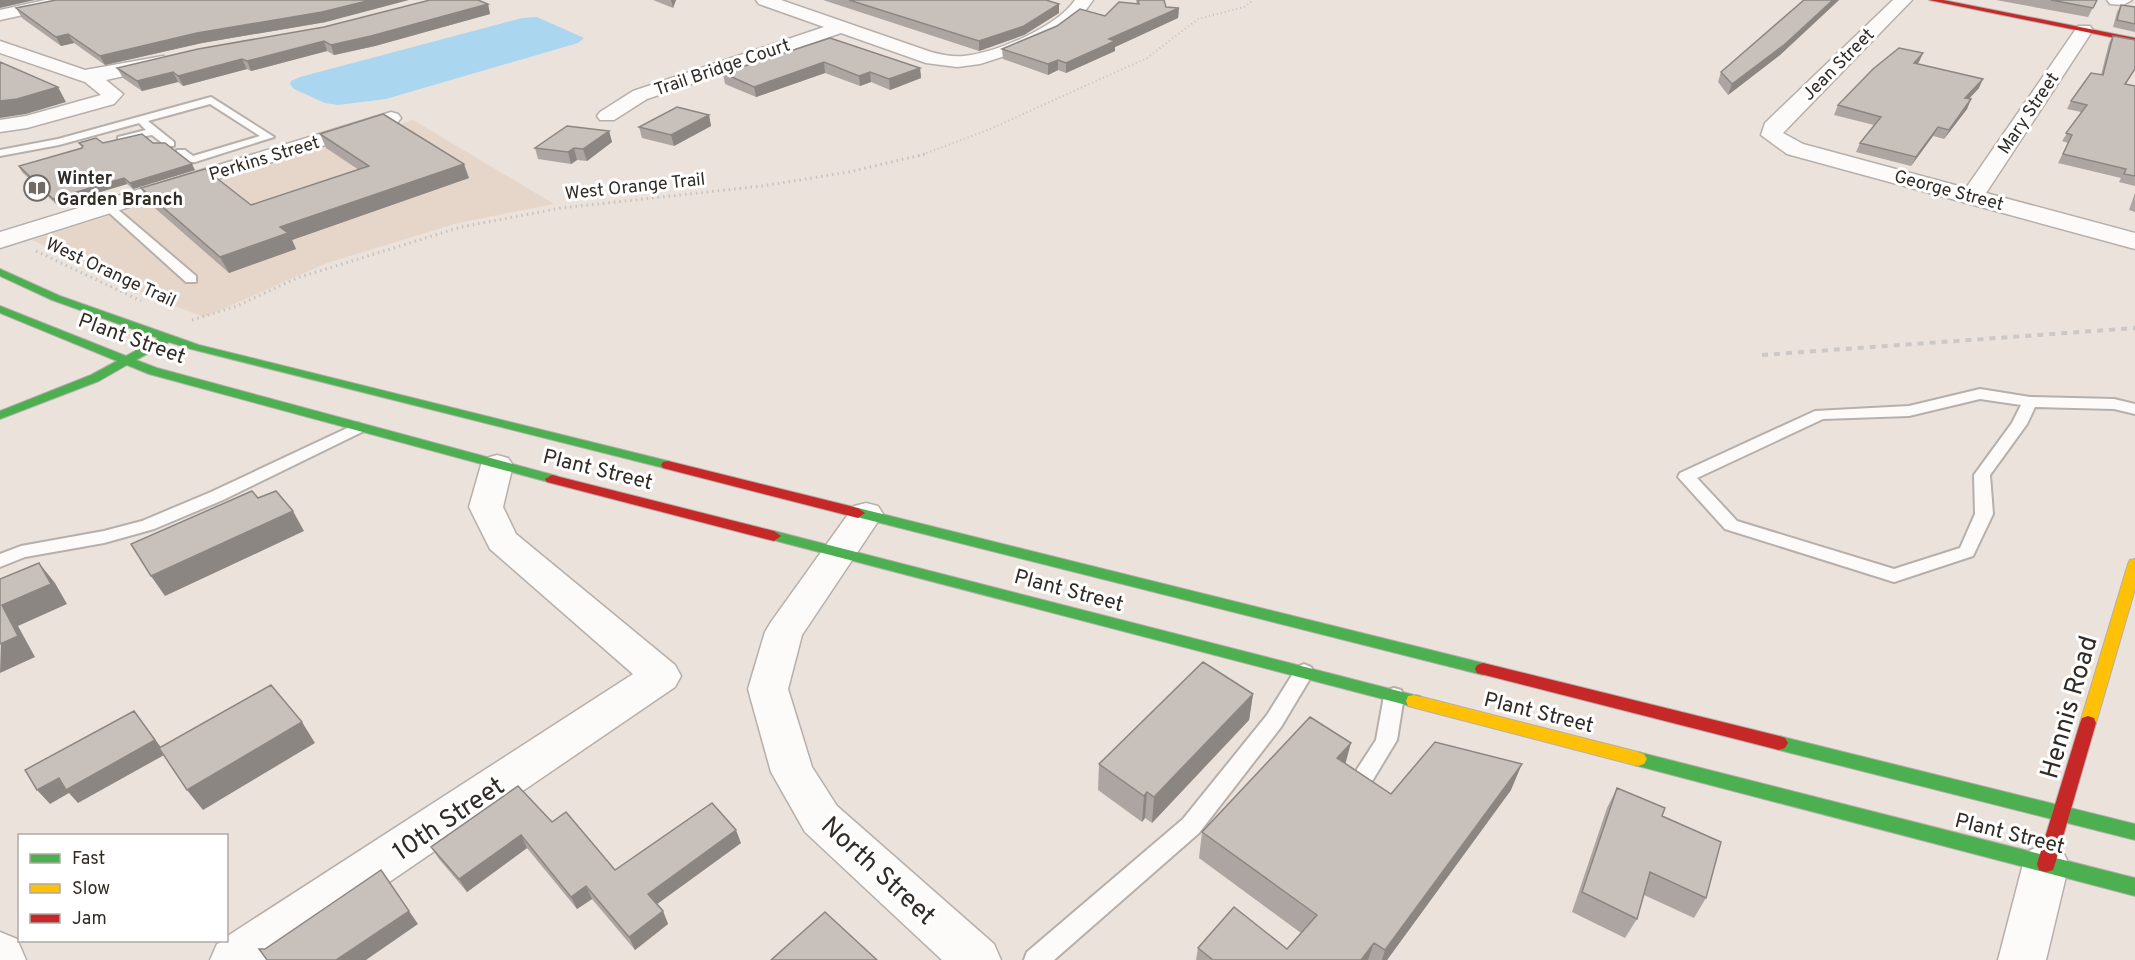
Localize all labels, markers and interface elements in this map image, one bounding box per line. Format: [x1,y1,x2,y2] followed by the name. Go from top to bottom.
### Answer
[1798,24,1880,106] street label: Jean Street
[652,34,793,102] street label: Trail Bridge Court
[1993,68,2065,159] street label: Mary Street
[206,132,323,187] street label: Perkins Street
[1891,166,2006,217] street label: George Street
[57,168,183,212] place label: Winter Garden Branch
[564,169,707,206] street label: West Orange Trail
[22,173,52,203] library icon: Winter Garden Branch
[42,233,179,314] street label: West Orange Trail
[74,308,189,371] street label: Plant Street
[540,444,655,497] street label: Plant Street
[1011,564,1126,619] street label: Plant Street
[2034,632,2107,783] street label: Hennis Road
[1481,687,1596,740] street label: Plant Street
[387,771,512,870] street label: 10th Street
[1952,808,2067,861] street label: Plant Street
[813,810,942,933] street label: North Street
[18,834,228,942] legend
[72,848,105,871] text: Fast
[72,878,110,901] text: Slow
[72,908,107,931] text: Jam

